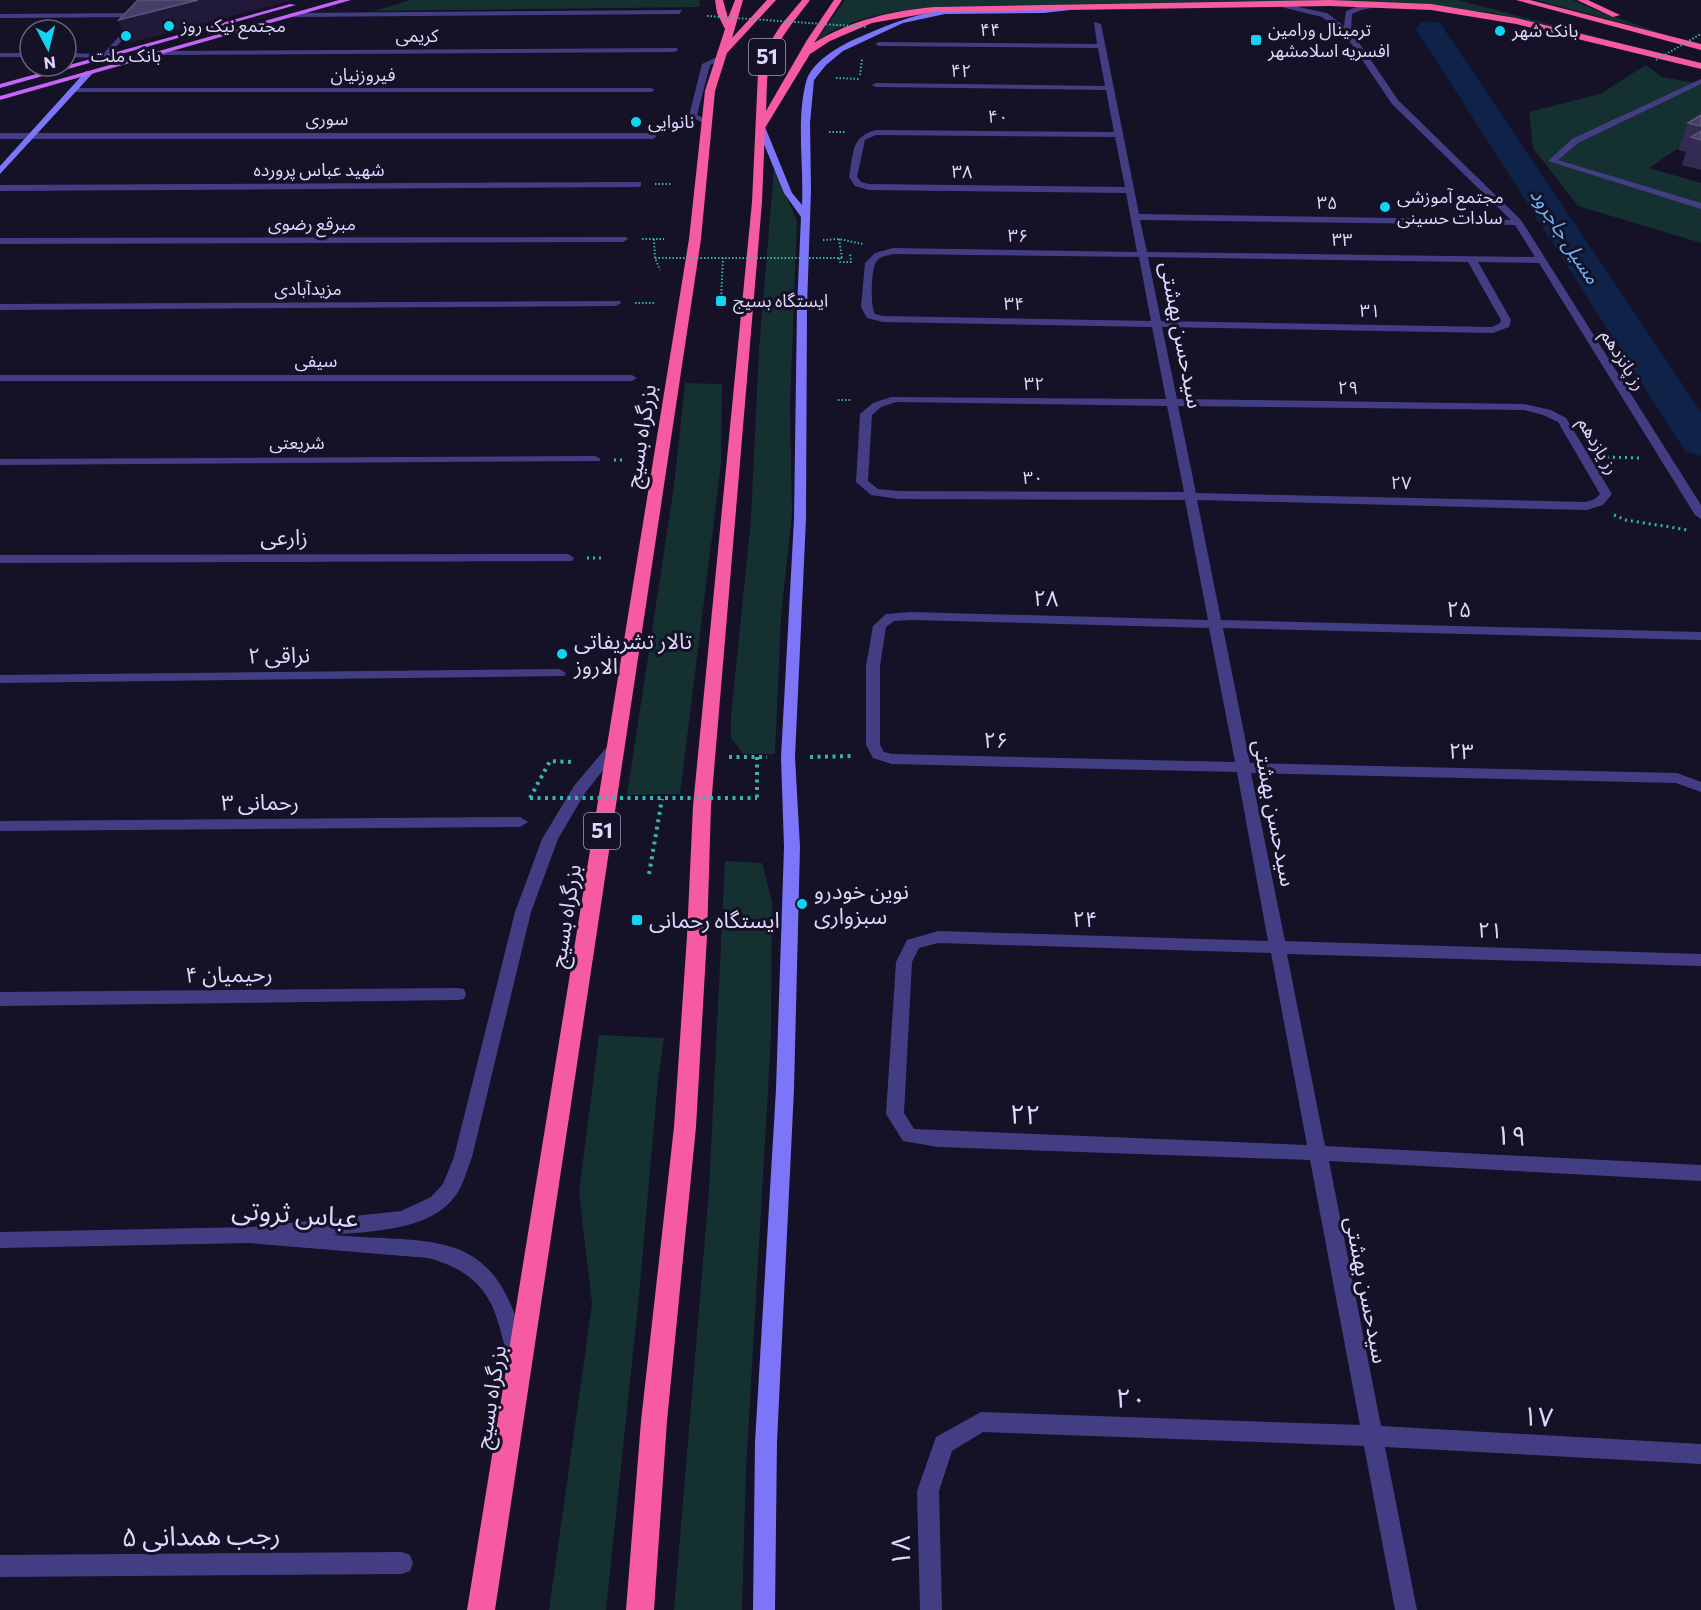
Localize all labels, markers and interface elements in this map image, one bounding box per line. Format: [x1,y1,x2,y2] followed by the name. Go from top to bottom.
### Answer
[180,14,286,40] place label: مجتمع نیک‌ روز
[18,18,78,78] north arrow
[980,18,1000,40] street label: ۴۴
[1267,18,1390,62] place label: ترمینال ورامین افسریه اسلامشهر
[162,19,176,33] marker: مجتمع نیک‌ روز
[1511,19,1578,42] place label: بانک شهر
[395,24,439,47] street label: کریمی
[1493,24,1507,38] marker: بانک شهر
[119,29,133,43] marker: بانک ملت
[1249,33,1263,47] marker: ترمینال ورامین افسریه اسلامشهر
[749,39,785,75] road number: 51
[91,44,161,66] place label: بانک ملت
[43,53,57,74] text: N
[951,59,972,81] street label: ۴۲
[330,63,396,86] street label: فیروزنیان
[988,105,1009,127] street label: ۴۰
[306,107,348,130] street label: سوری
[648,110,694,133] place label: نانوایی
[629,115,643,129] marker: نانوایی
[253,158,385,181] street label: شهید عباس پرورده
[952,160,973,182] street label: ۳۸
[1525,183,1606,289] water label: مسیل جاجرود
[1397,185,1504,229] place label: مجتمع آموزشی سادات حسینی
[1317,191,1338,213] street label: ۳۵
[1378,200,1392,214] marker: مجتمع آموزشی سادات حسینی
[268,212,356,238] street label: مبرقع رضوی
[1008,224,1029,246] street label: ۳۶
[1332,228,1353,250] street label: ۳۳
[1155,259,1210,411] street label: سیدحسن بهشتی
[274,277,342,300] street label: مزیدآبادی
[733,289,828,314] place label: ایستگاه بسیج
[1004,292,1025,314] street label: ۳۴
[714,294,728,308] marker: ایستگاه بسیج
[1360,299,1381,321] street label: ۳۱
[1594,325,1651,396] street label: رز پانزدهم
[295,349,337,372] street label: سیفی
[1024,372,1045,394] street label: ۳۲
[1338,376,1359,398] street label: ۲۹
[618,382,665,490] street label: بزرگراه بسیج
[1571,413,1624,480] street label: رز یازدهم
[269,431,325,454] street label: شریعتی
[1023,466,1043,488] street label: ۳۰
[1391,471,1412,493] street label: ۲۷
[260,523,308,551] street label: زارعی
[1033,584,1059,611] street label: ۲۸
[1446,595,1472,622] street label: ۲۵
[573,627,692,680] place label: تالار تشریفاتی الاروز
[248,640,310,669] street label: نراقی ۲
[555,647,569,661] marker: تالار تشریفاتی الاروز
[983,726,1009,753] street label: ۲۶
[1248,737,1303,889] street label: سیدحسن بهشتی
[1448,737,1474,764] street label: ۲۳
[221,788,299,816] street label: رحمانی ۳
[584,813,620,849] road number: 51
[543,862,590,970] street label: بزرگراه بسیج
[814,877,909,930] place label: نوین خودرو سبزواری
[795,897,809,911] marker: نوین خودرو سبزواری
[1072,905,1098,932] street label: ۲۴
[649,906,780,934] place label: ایستگاه رحمانی
[630,913,644,927] marker: ایستگاه رحمانی
[1477,916,1503,943] street label: ۲۱
[185,959,273,989] street label: رحیمیان ۴
[1009,1096,1041,1131] street label: ۲۲
[1495,1117,1527,1152] street label: ۱۹
[230,1192,360,1234] street label: عباس ثروتی
[1340,1214,1395,1366] street label: سیدحسن بهشتی
[468,1343,515,1451] street label: بزرگراه بسیج
[1115,1380,1147,1415] street label: ۲۰
[1522,1398,1554,1433] street label: ۱۷
[121,1517,281,1553] street label: رجب همدانی ۵
[883,1535,916,1567] street label: ۱۸

